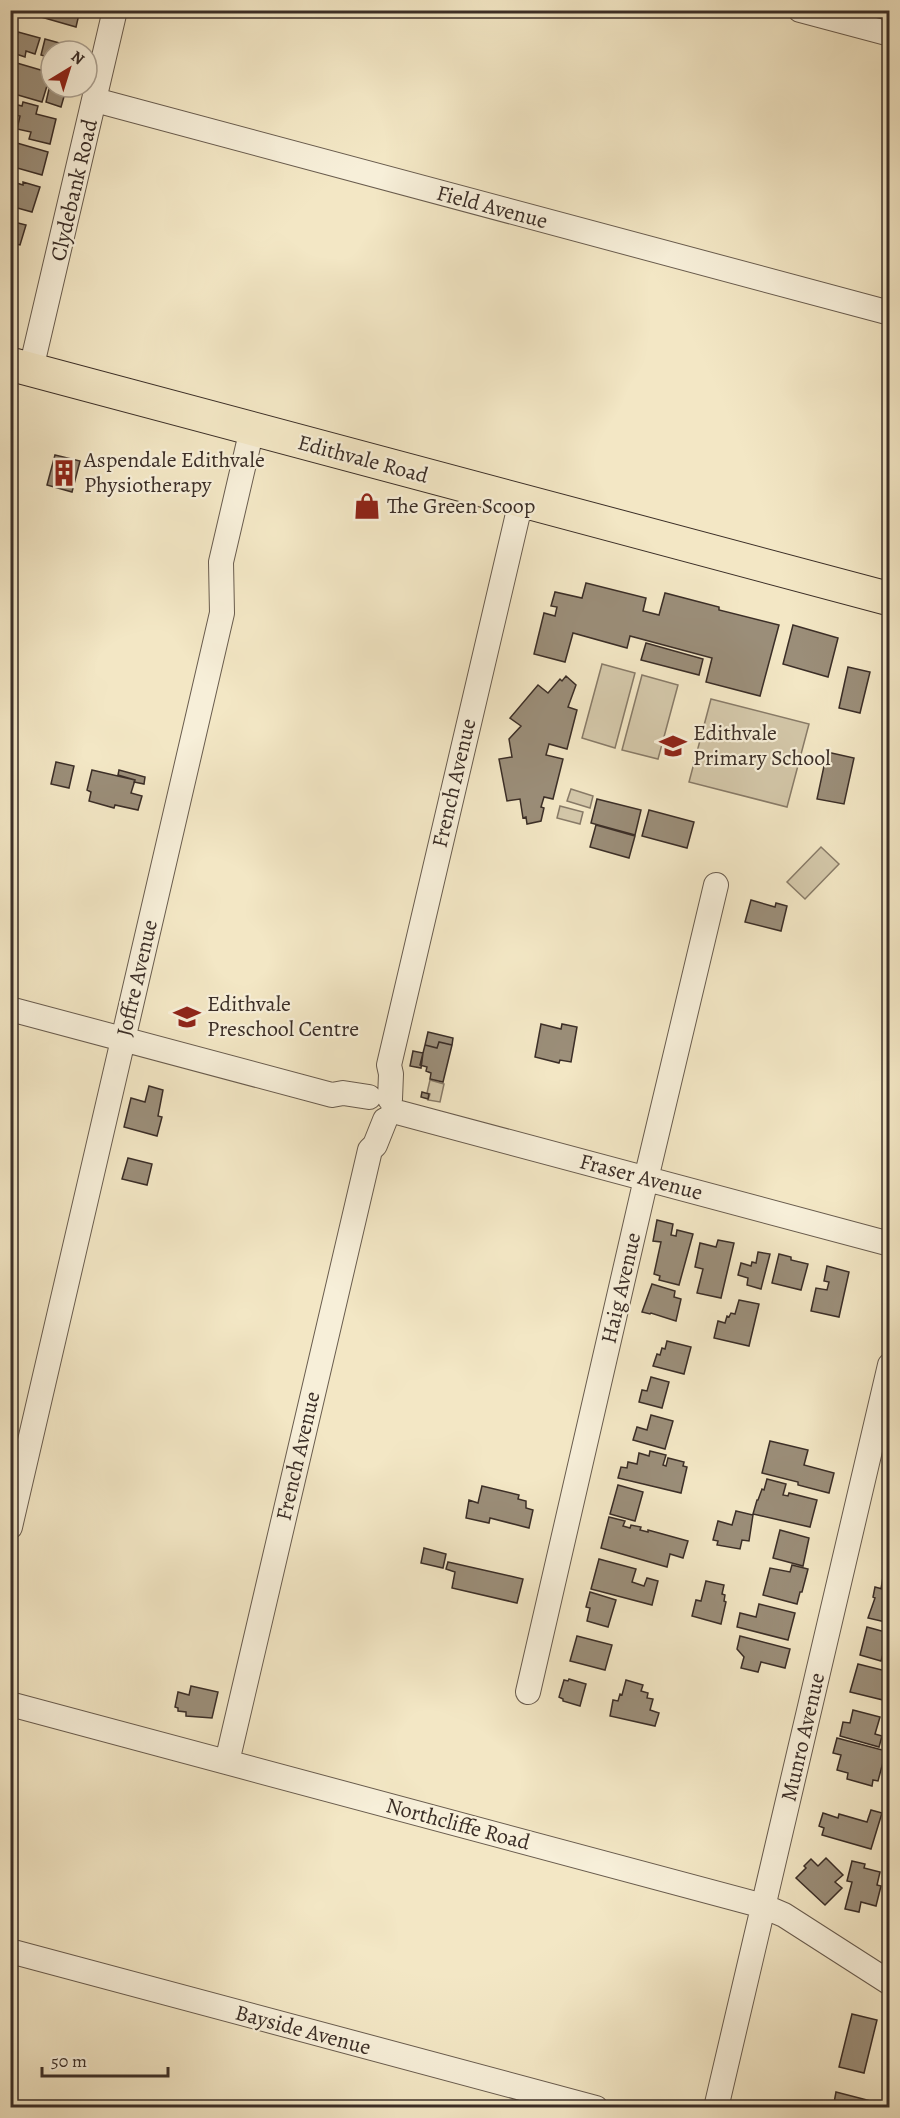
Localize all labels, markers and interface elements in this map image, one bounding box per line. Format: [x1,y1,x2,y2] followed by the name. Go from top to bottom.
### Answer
[39,39,99,99] north arrow
[66,46,89,70] text: N
[43,116,105,264] street label: Clydebank Road
[433,178,551,236] street label: Field Avenue
[294,427,432,491] street label: Edithvale Road
[83,445,265,500] place label: Aspendale Edithvale Physiotherapy
[49,458,79,488] building icon: Aspendale Edithvale Physiotherapy
[352,491,382,521] shop icon: The Green Scoop
[387,491,535,521] place label: The Green Scoop
[425,715,483,851] street label: French Avenue
[693,718,831,773] place label: Edithvale Primary School
[658,731,688,761] school or university icon: Edithvale Primary School
[109,917,165,1039] street label: Joffre Avenue
[207,989,359,1044] place label: Edithvale Preschool Centre
[172,1002,202,1032] school or university icon: Edithvale Preschool Centre
[576,1146,706,1208] street label: Fraser Avenue
[594,1229,648,1347] street label: Haig Avenue
[269,1388,327,1524] street label: French Avenue
[774,1670,832,1804] street label: Munro Avenue
[383,1790,534,1858] street label: Northcliffe Road
[232,1997,374,2063] street label: Bayside Avenue
[42,2040,168,2078] scale bar
[51,2049,87,2073] text: 50 m

